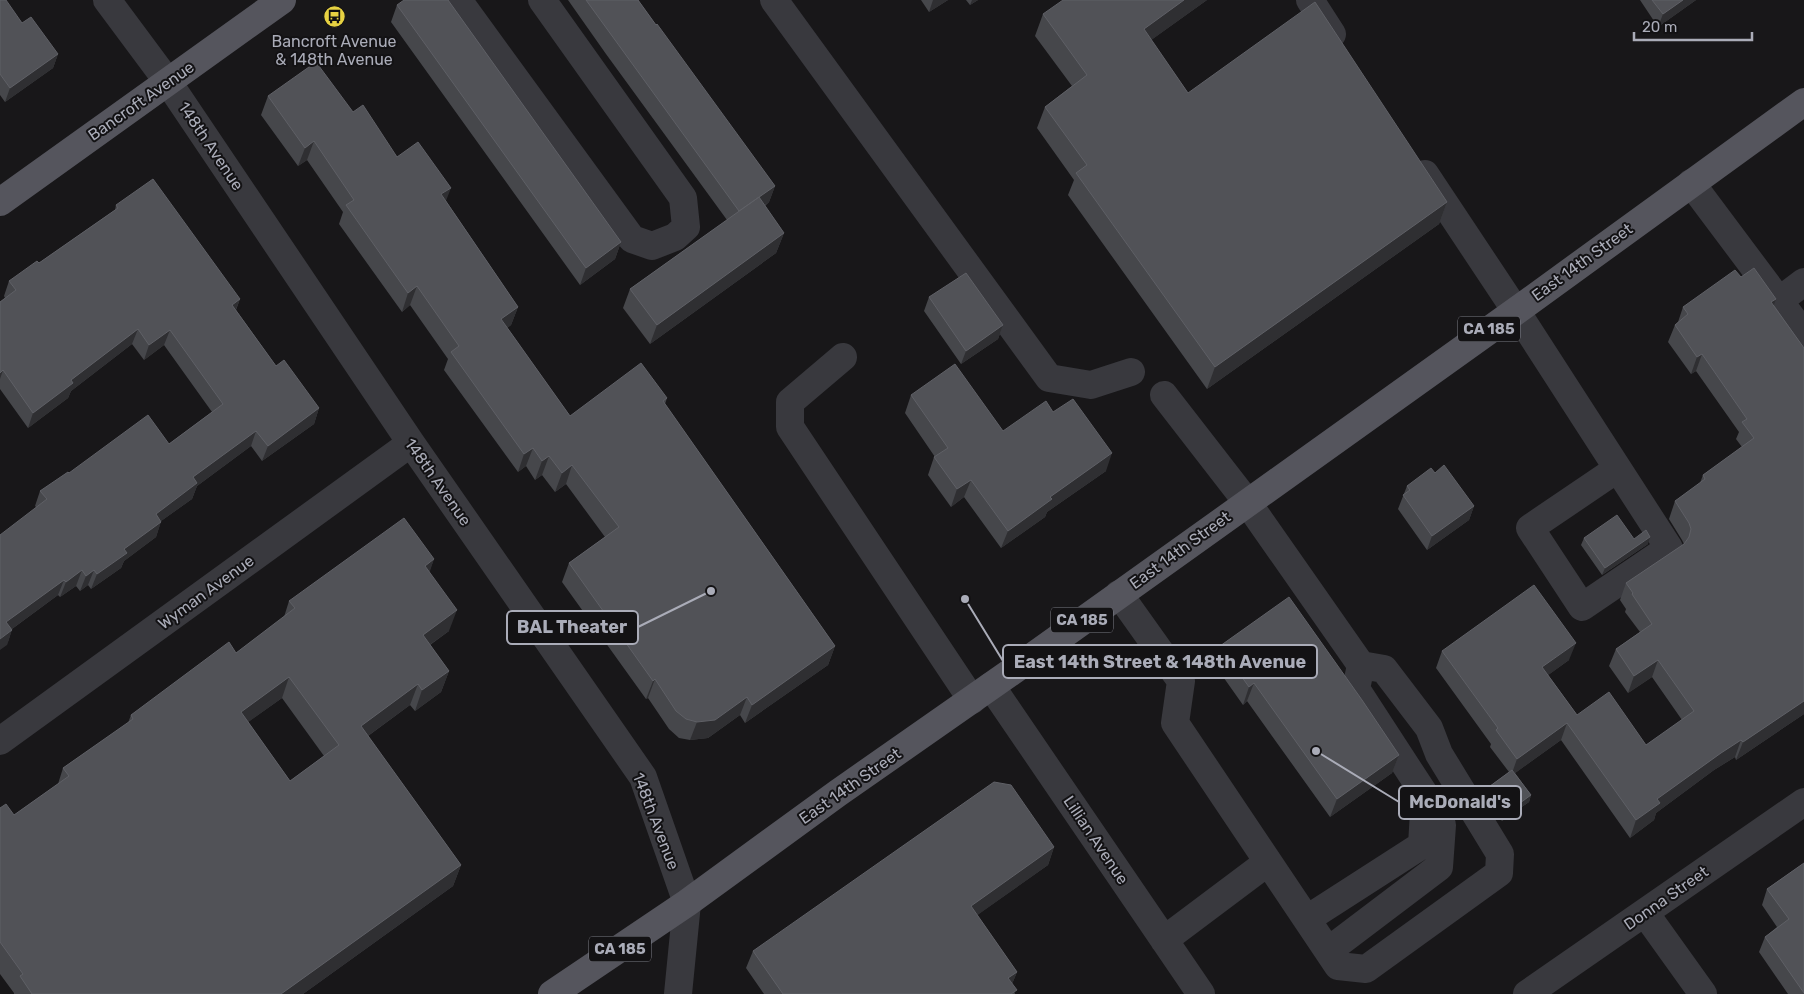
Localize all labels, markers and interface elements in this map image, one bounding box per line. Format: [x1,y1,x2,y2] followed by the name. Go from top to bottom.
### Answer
[322,5,346,29] bus stop icon: Bancroft Avenue & 148th Avenue
[1634,10,1752,42] scale bar
[1642,18,1677,36] text: 20 m
[271,32,397,69] place label: Bancroft Avenue & 148th Avenue
[84,57,198,145] street label: Bancroft Avenue
[174,98,248,194] street label: 148th Avenue
[1528,219,1636,305] street label: East 14th Street
[1458,316,1520,342] road number: CA 185
[401,435,475,529] street label: 148th Avenue
[1126,507,1234,593] street label: East 14th Street
[154,551,258,633] street label: Wyman Avenue
[1051,608,1113,632] road number: CA 185
[507,611,638,644] callout: BAL Theater
[517,616,627,638] text: BAL Theater
[1003,645,1317,678] callout: East 14th Street & 148th Avenue
[1014,651,1307,673] text: East 14th Street & 148th Avenue
[795,744,905,828] street label: East 14th Street
[629,770,683,872] street label: 148th Avenue
[1399,786,1521,819] callout: McDonald's
[1409,791,1511,813] text: McDonald's
[1059,792,1133,888] street label: Lillian Avenue
[1620,862,1712,934] street label: Donna Street
[589,936,651,962] road number: CA 185

